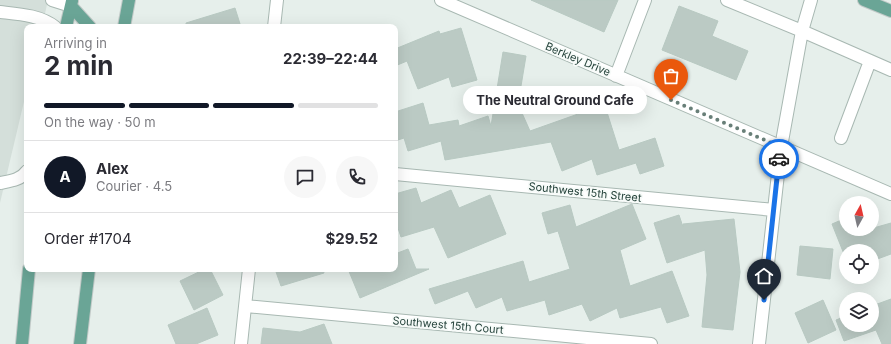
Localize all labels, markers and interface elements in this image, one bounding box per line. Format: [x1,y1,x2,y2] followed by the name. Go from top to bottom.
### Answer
[44,35,107,51] text: Arriving in
[543,39,613,79] street label: Berkley Drive
[283,49,378,68] text: 22:39–22:44
[44,50,114,81] text: 2 min
[654,59,688,100] pin
[660,65,682,87] icon: bag
[463,86,647,114] callout: The Neutral Ground Cafe
[476,92,634,108] text: The Neutral Ground Cafe
[44,114,156,130] text: On the way · 50 m
[759,139,799,179] courier
[768,148,790,170] icon: car
[284,156,326,198] button: chat
[336,156,378,198] button: phone
[96,159,129,178] text: Alex
[59,167,71,186] text: A
[96,178,172,194] text: Courier · 4.5
[528,179,643,205] street label: Southwest 15th Street
[839,196,879,236] north arrow
[839,196,879,332] map controls
[44,229,132,248] text: Order #1704
[325,229,378,248] text: $29.52
[839,244,879,284] button: locate
[747,259,781,300] pin
[753,265,775,287] icon: home
[839,292,879,332] button: layers
[392,313,504,337] street label: Southwest 15th Court

